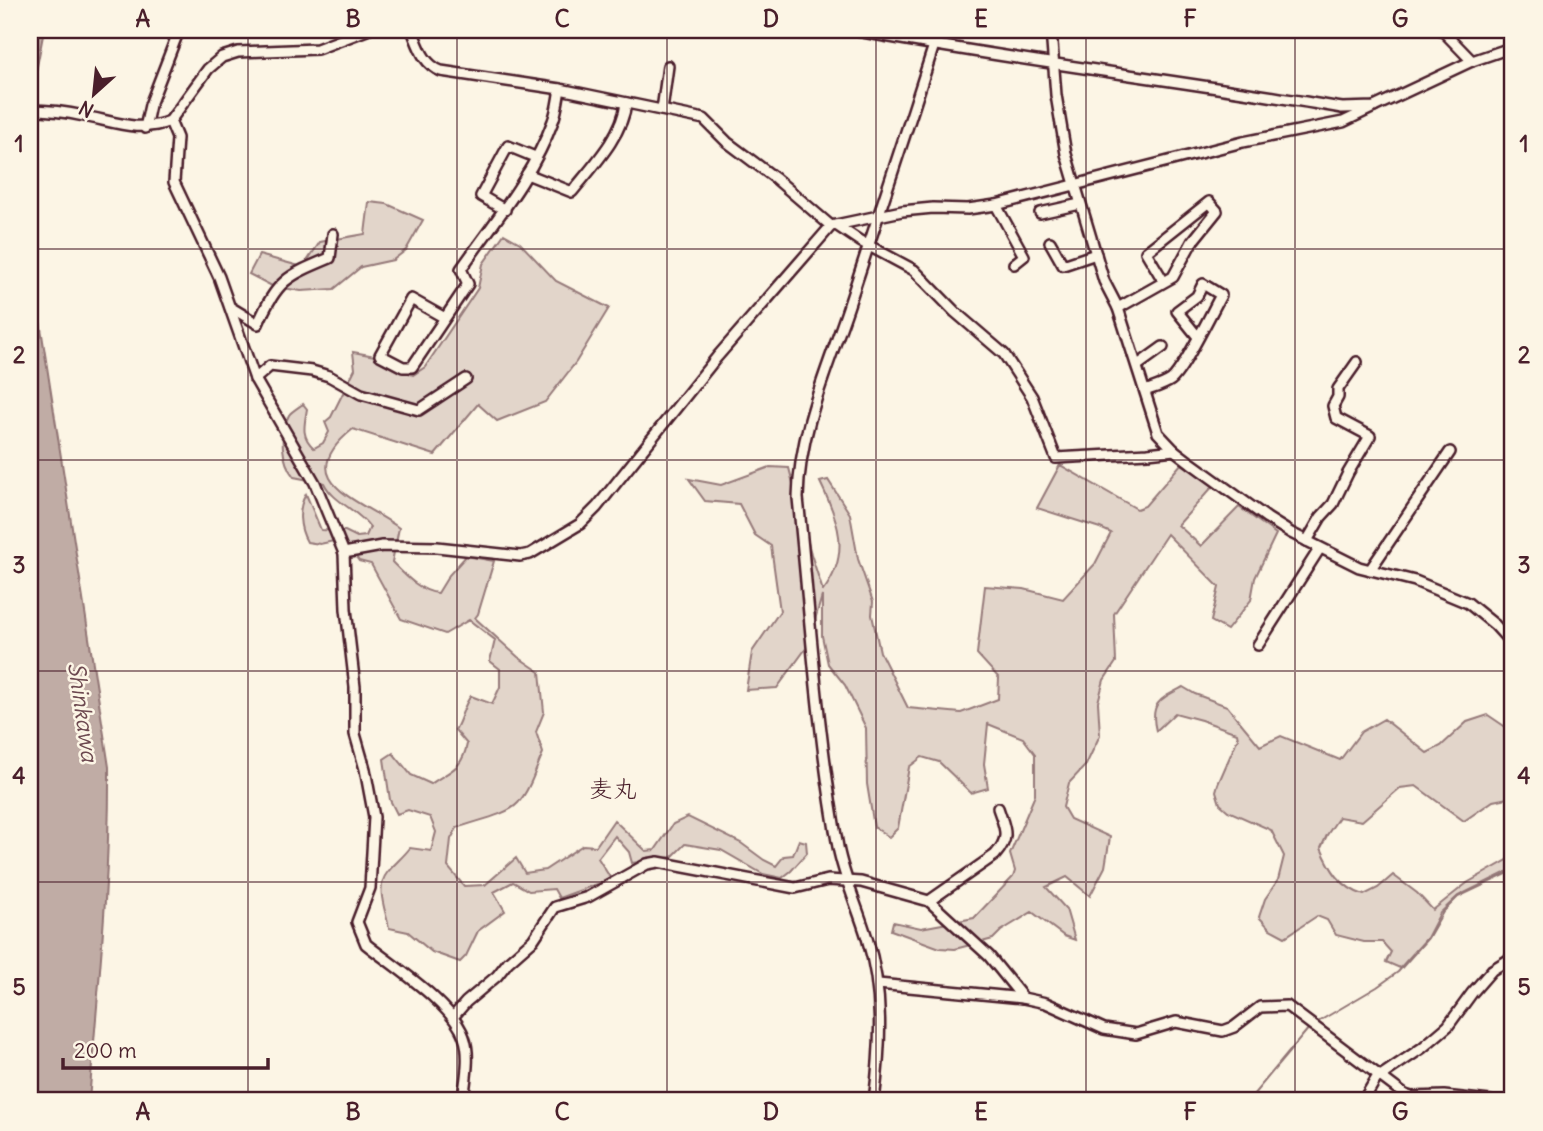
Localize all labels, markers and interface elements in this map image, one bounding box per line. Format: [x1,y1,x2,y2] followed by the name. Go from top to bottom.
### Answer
[136,4,151,33] text: A
[345,4,361,33] text: B
[554,4,570,33] text: C
[763,4,779,33] text: D
[974,4,988,33] text: E
[1183,4,1197,33] text: F
[1392,4,1408,33] text: G
[60,60,130,130] north arrow
[75,95,98,123] text: N
[14,129,24,158] text: 1
[1519,129,1529,158] text: 1
[13,340,26,369] text: 2
[1518,340,1531,369] text: 2
[12,550,26,579] text: 3
[1517,550,1531,579] text: 3
[62,660,105,766] water label: Shinkawa
[12,761,26,790] text: 4
[1517,761,1531,790] text: 4
[589,773,637,803] district label: 麦丸
[12,972,26,1001] text: 5
[1517,972,1531,1001] text: 5
[63,1026,268,1070] scale bar
[74,1037,137,1064] text: 200 m
[136,1097,151,1126] text: A
[345,1097,361,1126] text: B
[554,1097,570,1126] text: C
[763,1097,779,1126] text: D
[974,1097,988,1126] text: E
[1183,1097,1197,1126] text: F
[1392,1097,1408,1126] text: G

